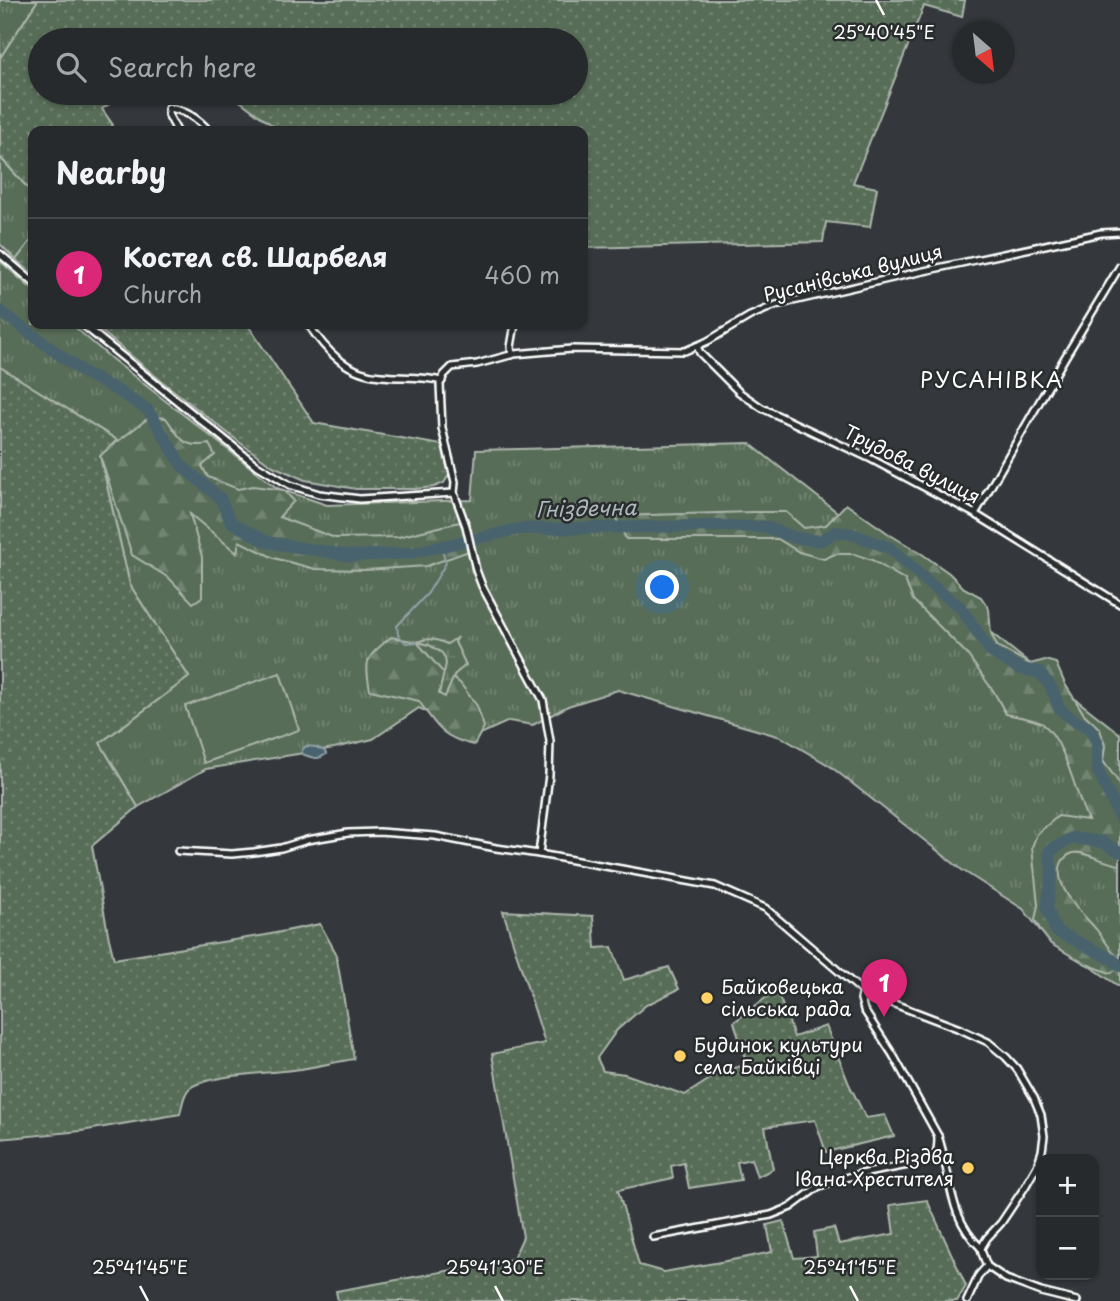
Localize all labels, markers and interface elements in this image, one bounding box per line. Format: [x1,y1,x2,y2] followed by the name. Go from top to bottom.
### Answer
[833,18,935,45] text: 25°40'45"E
[952,21,1015,84] north arrow
[28,28,588,105] search box
[108,47,257,86] text: Search here
[52,48,90,86] icon: search
[56,149,166,194] text: Nearby
[760,236,945,308] street label: Русанівська вулиця
[123,237,388,276] text: Костел св. Шарбеля
[74,257,85,292] text: 1
[485,257,560,292] text: 460 m
[123,276,202,311] text: Church
[920,363,1064,395] district label: РУСАНІВКА
[839,417,986,510] street label: Трудова вулиця
[535,490,637,524] water label: Гніздечна
[645,570,679,604] your location
[861,959,907,1017] pin: 1
[721,972,851,1022] place label: Байковецька сільська рада
[699,990,715,1006] marker: Байковецька сільська рада
[694,1030,863,1080] place label: Будинок культури села Байківці
[672,1048,688,1064] marker: Будинок культури села Байківці
[795,1142,954,1192] place label: Церква Різдва Івана Хрестителя
[1036,1154,1099,1280] map controls
[1036,1154,1099,1217] button: +
[960,1160,976,1176] marker: Церква Різдва Івана Хрестителя
[1036,1217,1099,1280] button: −
[92,1253,188,1280] text: 25°41'45"E
[446,1253,544,1280] text: 25°41'30"E
[804,1253,896,1280] text: 25°41'15"E

